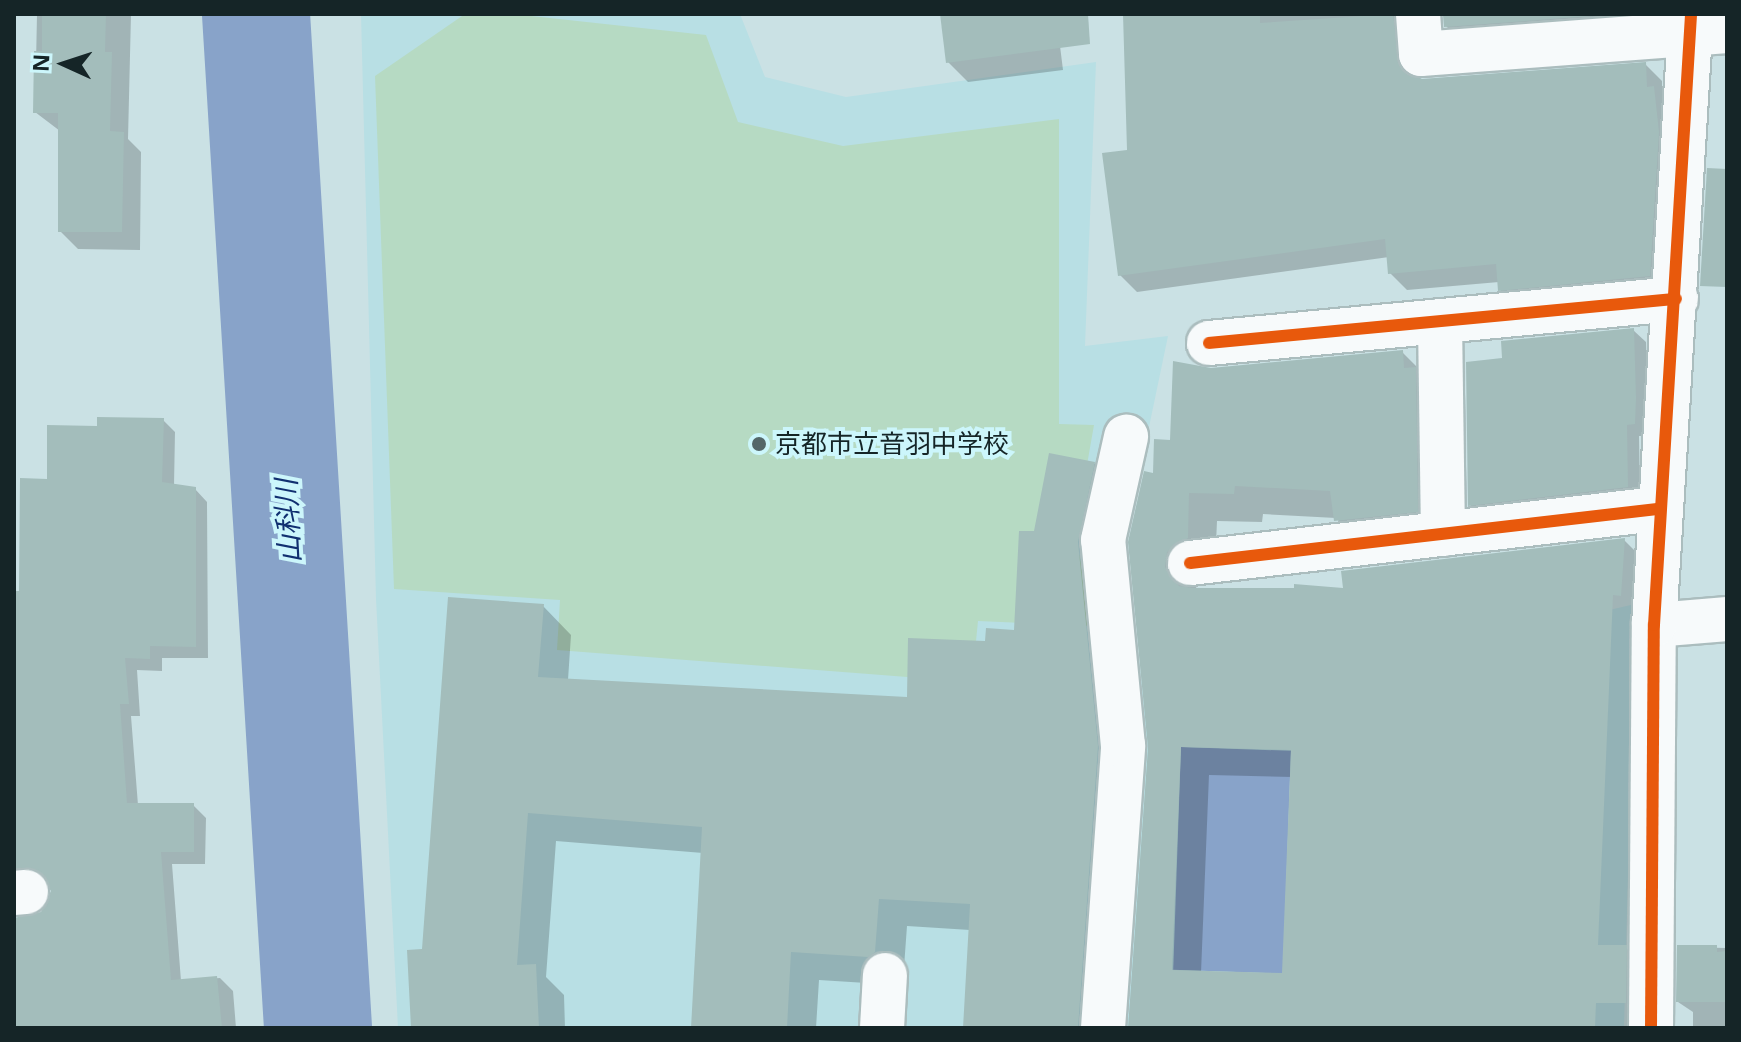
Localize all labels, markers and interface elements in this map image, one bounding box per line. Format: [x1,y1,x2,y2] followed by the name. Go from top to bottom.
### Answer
[24,24,104,104] north arrow
[25,53,55,72] text: N
[775,428,1009,460] place label: 京都市立音羽中学校
[750,435,768,453] marker: 京都市立音羽中学校
[268,478,306,564] water label: 山科川

